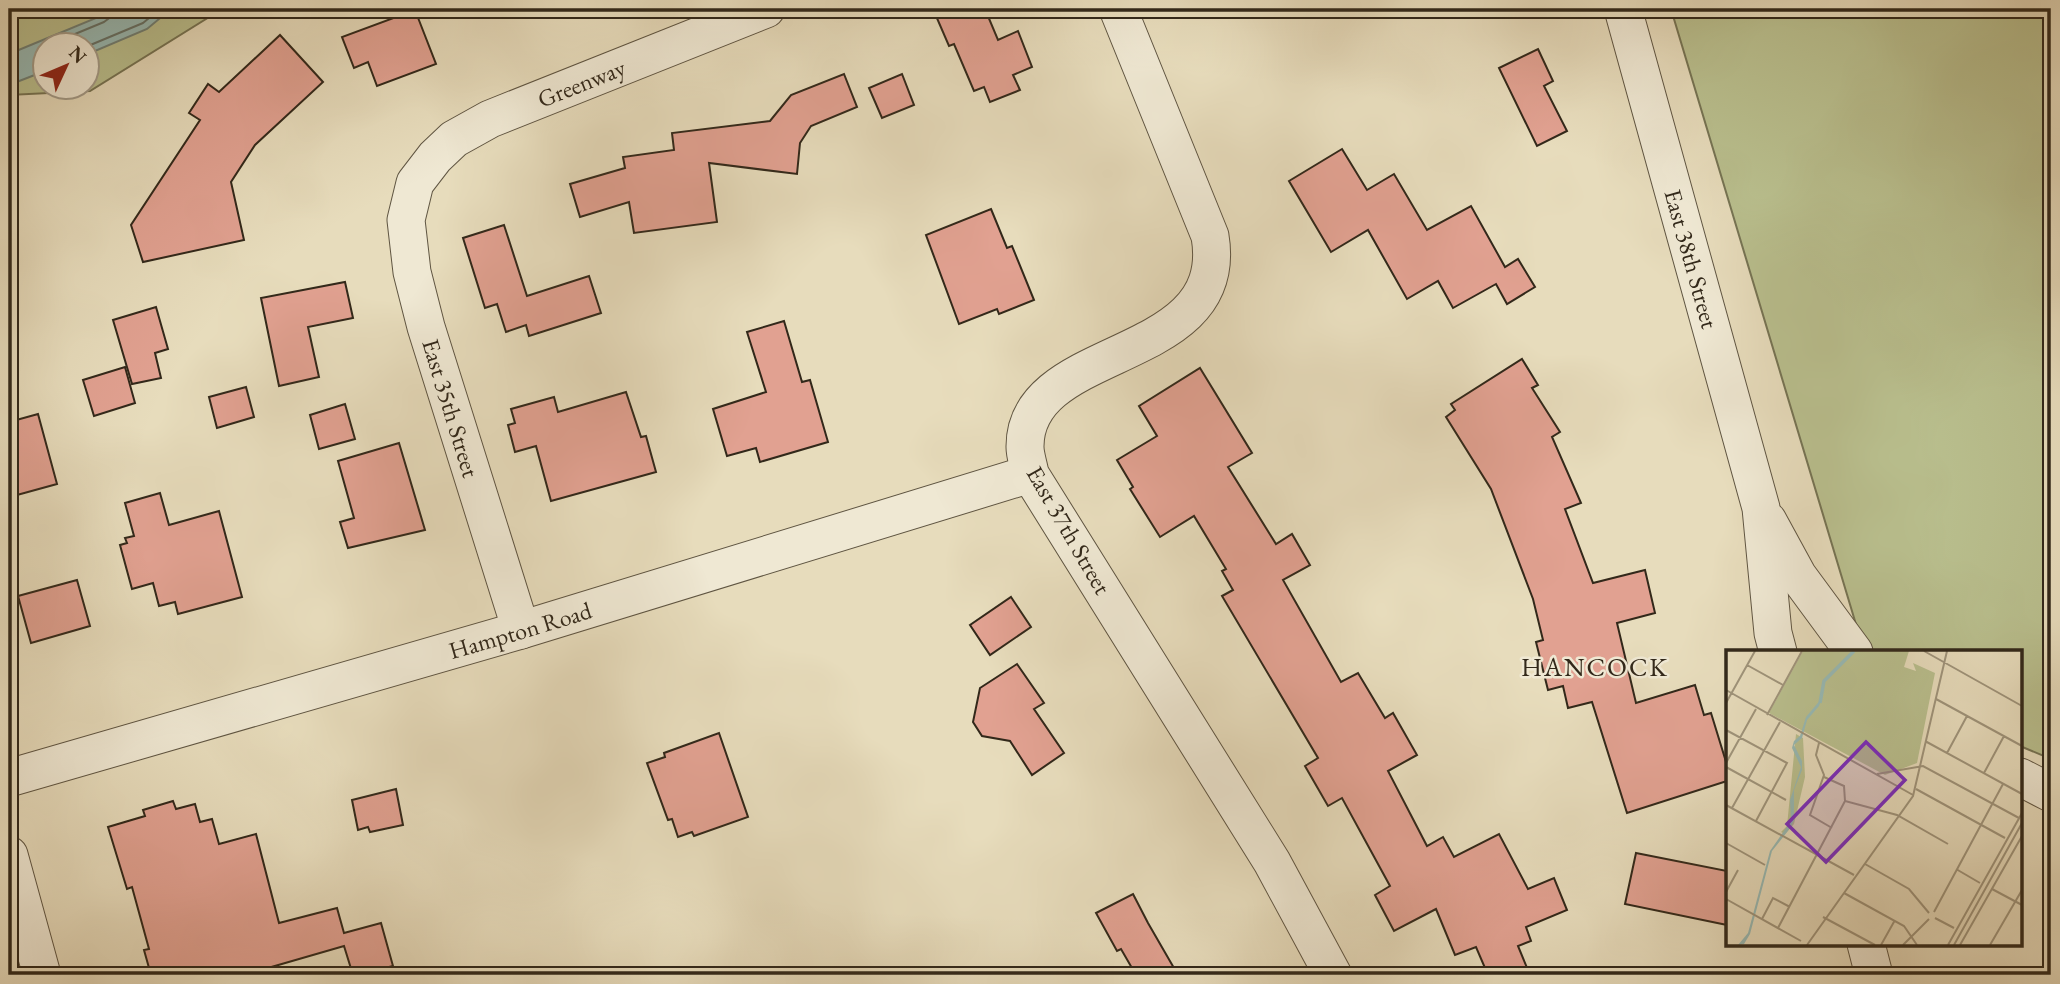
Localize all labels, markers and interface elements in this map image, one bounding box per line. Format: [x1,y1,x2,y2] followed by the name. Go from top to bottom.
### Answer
[32,32,102,102] north arrow
[64,40,93,69] text: N
[533,51,630,114] street label: Greenway
[1658,185,1726,332] street label: East 38th Street
[415,335,487,481] street label: East 35th Street
[1020,460,1118,600] street label: East 37th Street
[445,594,596,666] street label: Hampton Road
[1521,650,1669,684] district label: HANCOCK
[1726,650,2022,946] inset map

